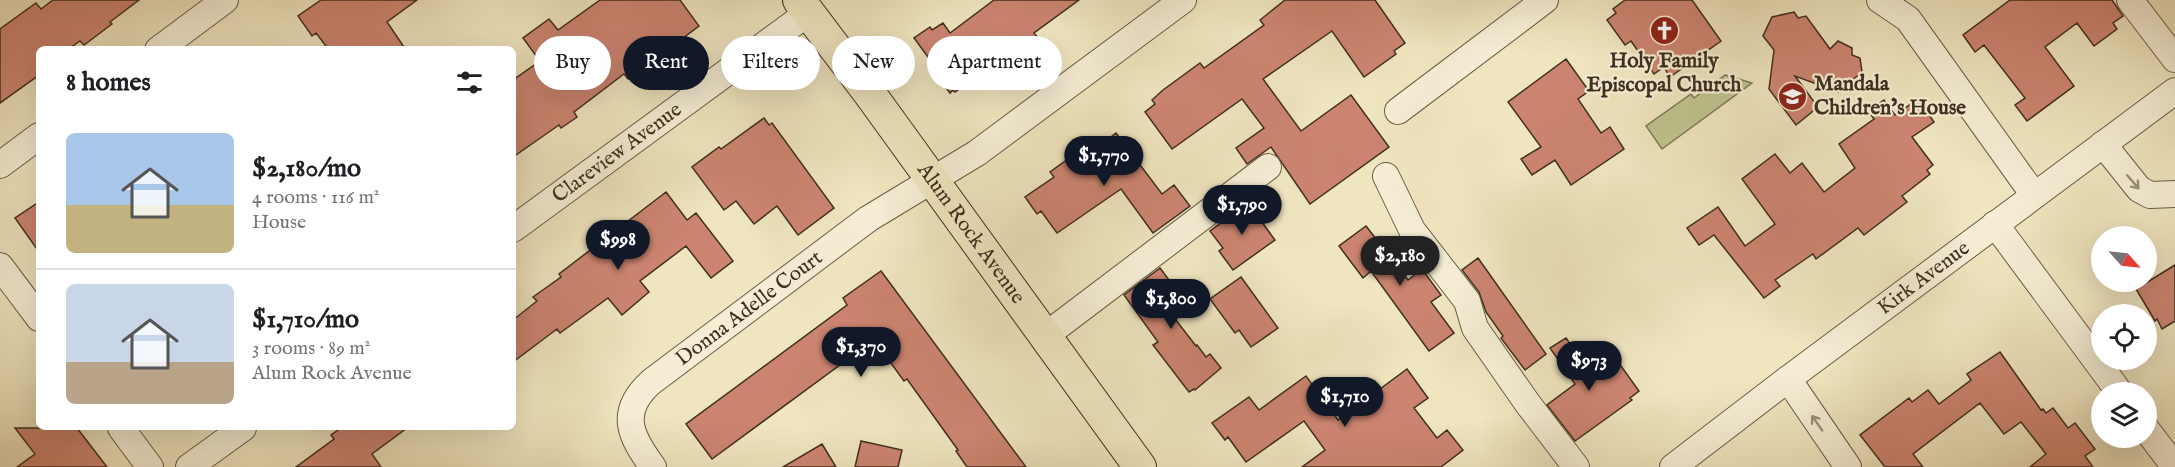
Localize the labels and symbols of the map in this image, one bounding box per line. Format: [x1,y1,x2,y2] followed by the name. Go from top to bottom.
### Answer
[1648,14,1680,46] church icon: Holy Family Episcopal Church
[1587,48,1742,99] place label: Holy Family Episcopal Church
[1814,71,1966,122] place label: Mandala Children’s House
[1777,80,1809,112] school or university icon: Mandala Children’s House
[547,96,688,209] street label: Clareview Avenue
[1055,136,1153,187] pin: $1,770
[910,157,1031,310] street label: Alum Rock Avenue
[2125,173,2139,189] one-way arrow
[1193,185,1291,236] pin: $1,790
[582,220,654,271] pin: $998
[2091,226,2157,292] north arrow
[1872,235,1976,321] street label: Kirk Avenue
[1351,236,1449,287] pin: $2,180
[670,244,828,372] street label: Donna Adelle Court
[1122,279,1220,330] pin: $1,800
[812,327,910,378] pin: $1,370
[1553,341,1625,392] pin: $973
[1296,377,1394,428] pin: $1,710
[1811,416,1823,432] one-way arrow

